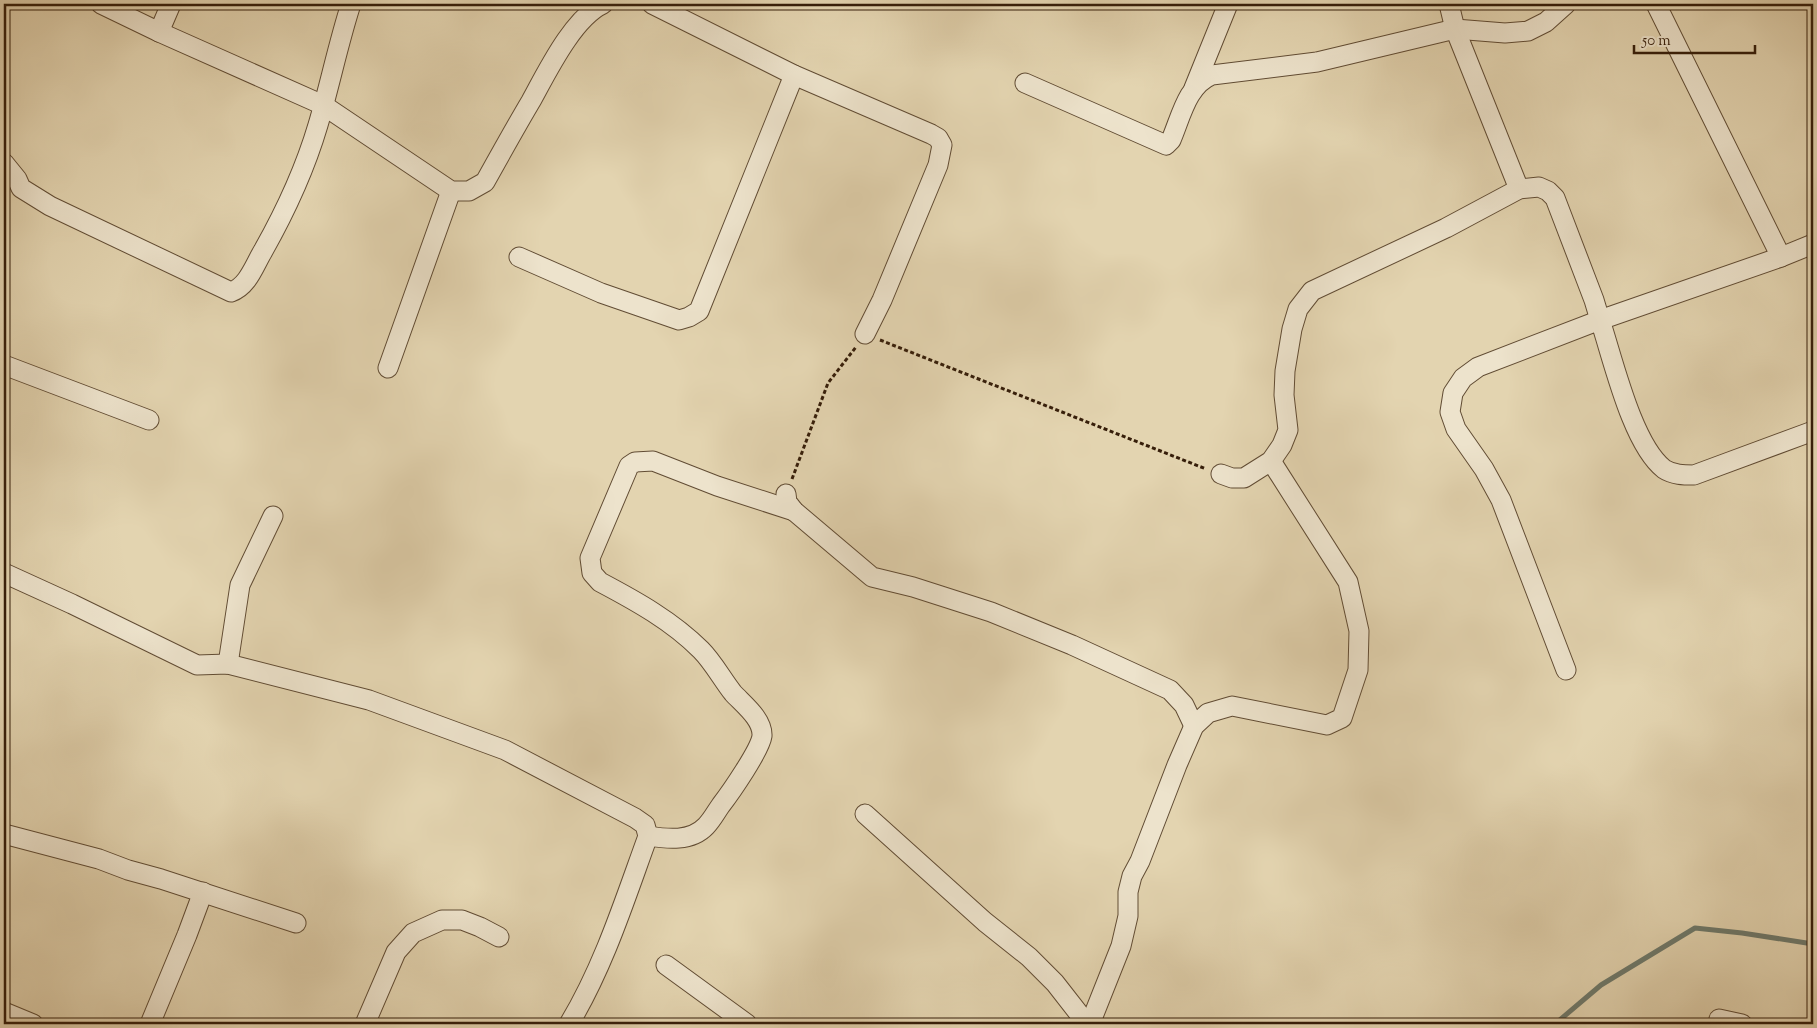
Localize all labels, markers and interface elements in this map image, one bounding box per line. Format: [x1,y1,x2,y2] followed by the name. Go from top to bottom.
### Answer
[1634,22,1756,54] scale bar
[1641,31,1671,52] text: 50 m

